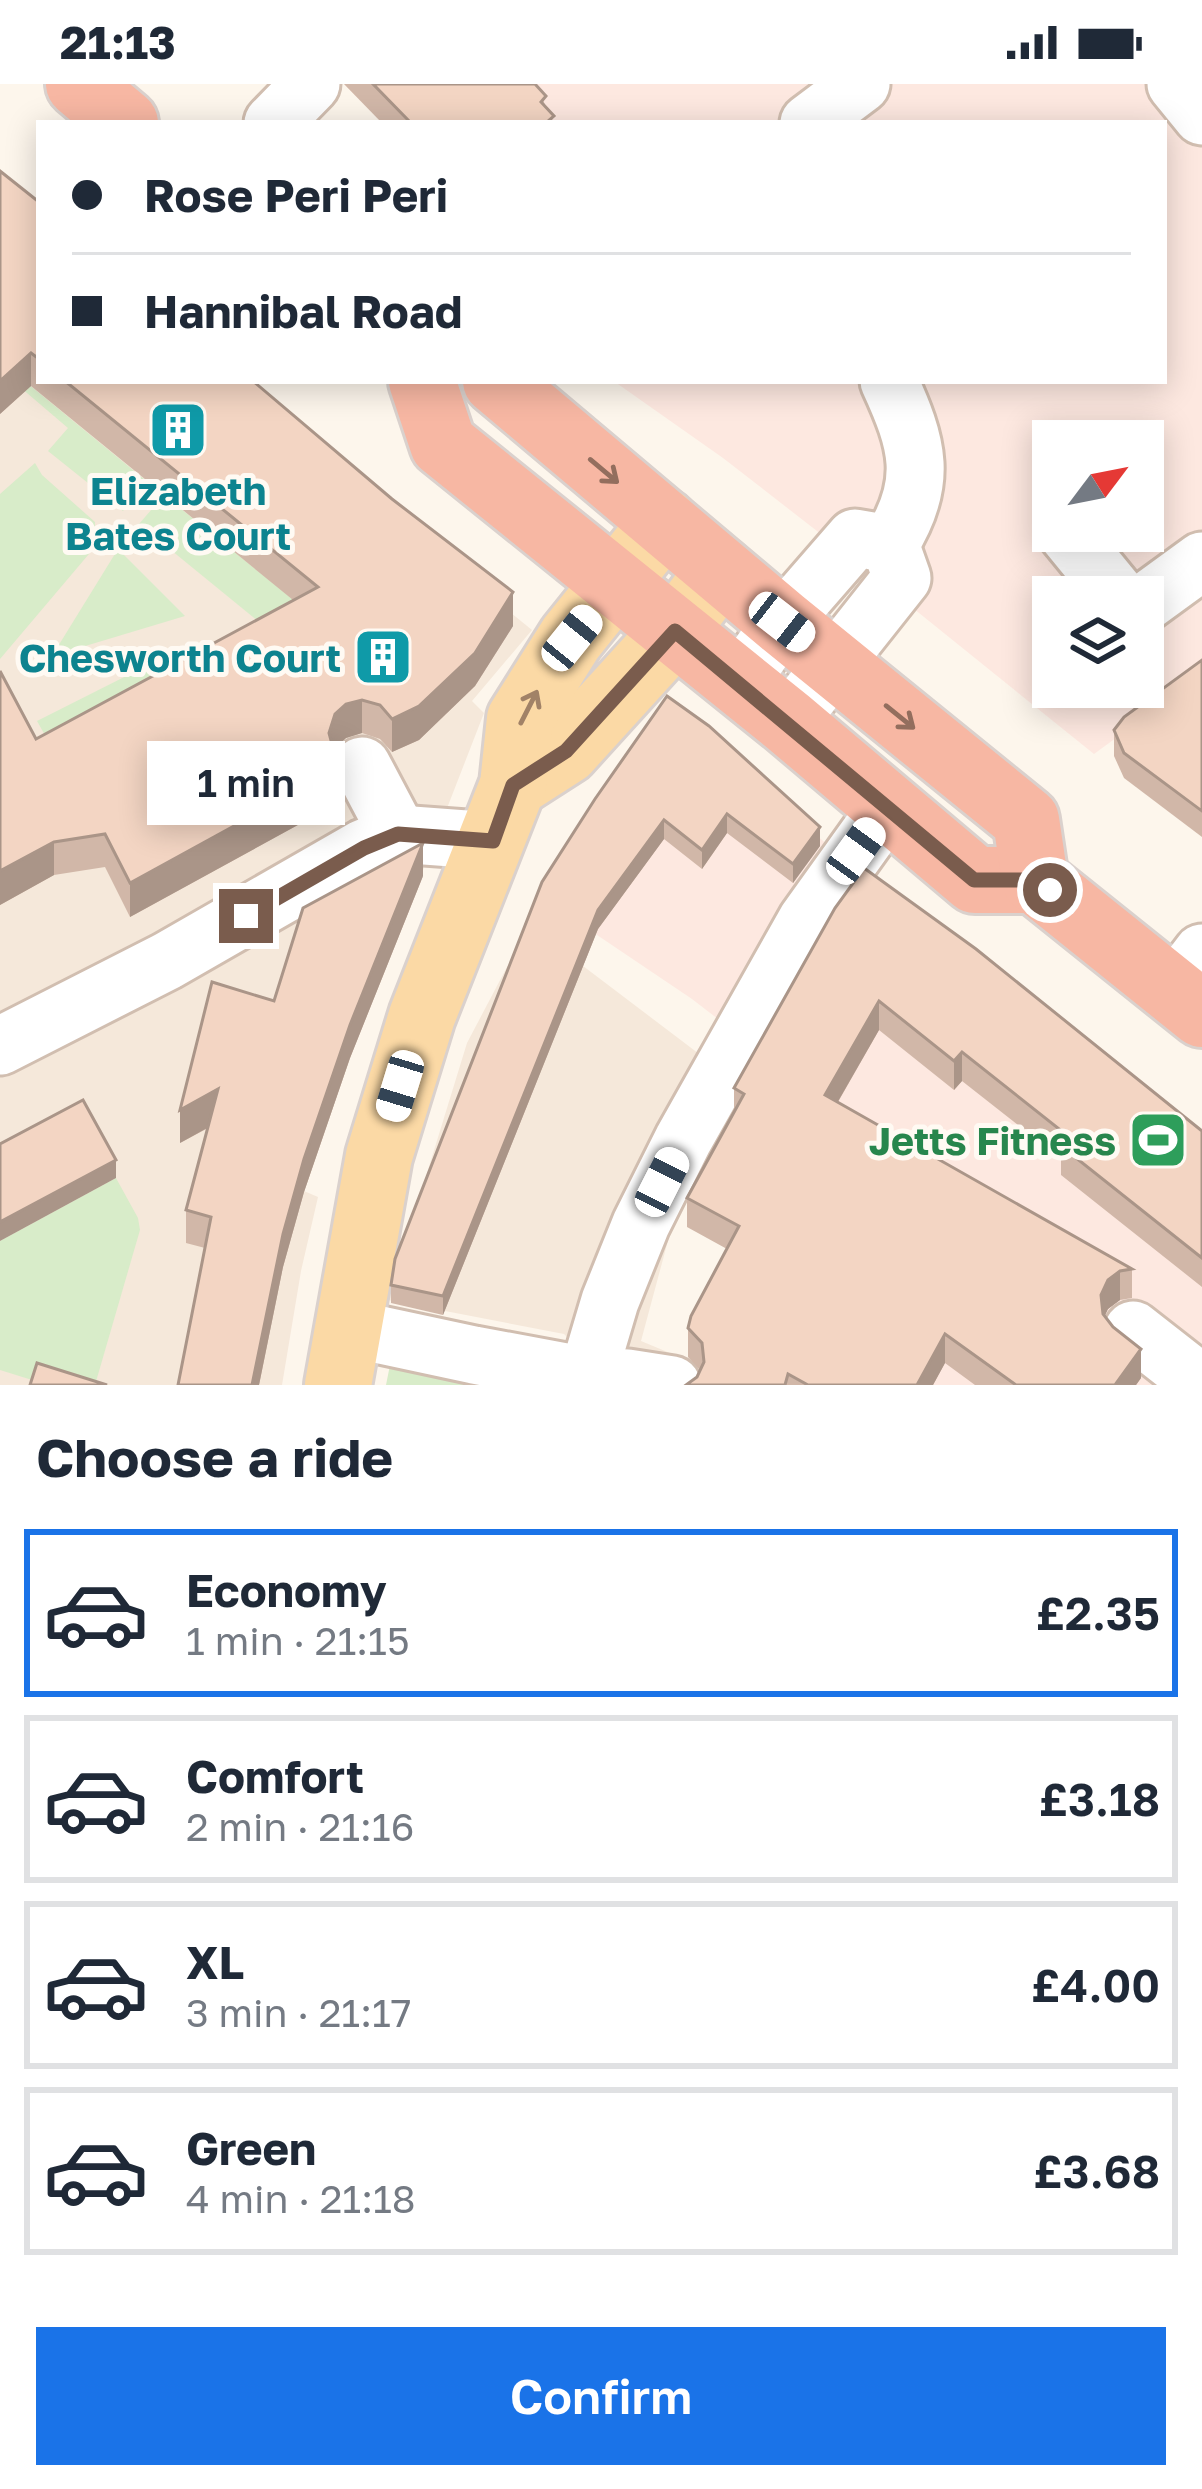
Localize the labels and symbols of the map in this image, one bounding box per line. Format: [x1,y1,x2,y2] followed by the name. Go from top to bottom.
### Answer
[147,399,209,461] building icon: Elizabeth Bates Court
[1032,420,1164,552] north arrow
[587,457,619,483] one-way arrow
[65,467,291,559] place label: Elizabeth Bates Court
[743,586,821,658] car
[535,599,609,677] car
[352,626,414,688] building icon: Chesworth Court
[19,634,341,681] place label: Chesworth Court
[518,689,541,725] one-way arrow
[884,704,916,730] one-way arrow
[147,742,345,826] callout: 1 min
[820,811,892,891] car
[1023,863,1077,917] route start
[219,889,273,943] route end
[372,1046,428,1126] car
[1127,1109,1189,1171] sports icon: Jetts Fitness
[869,1117,1116,1164] place label: Jetts Fitness
[630,1142,694,1222] car

